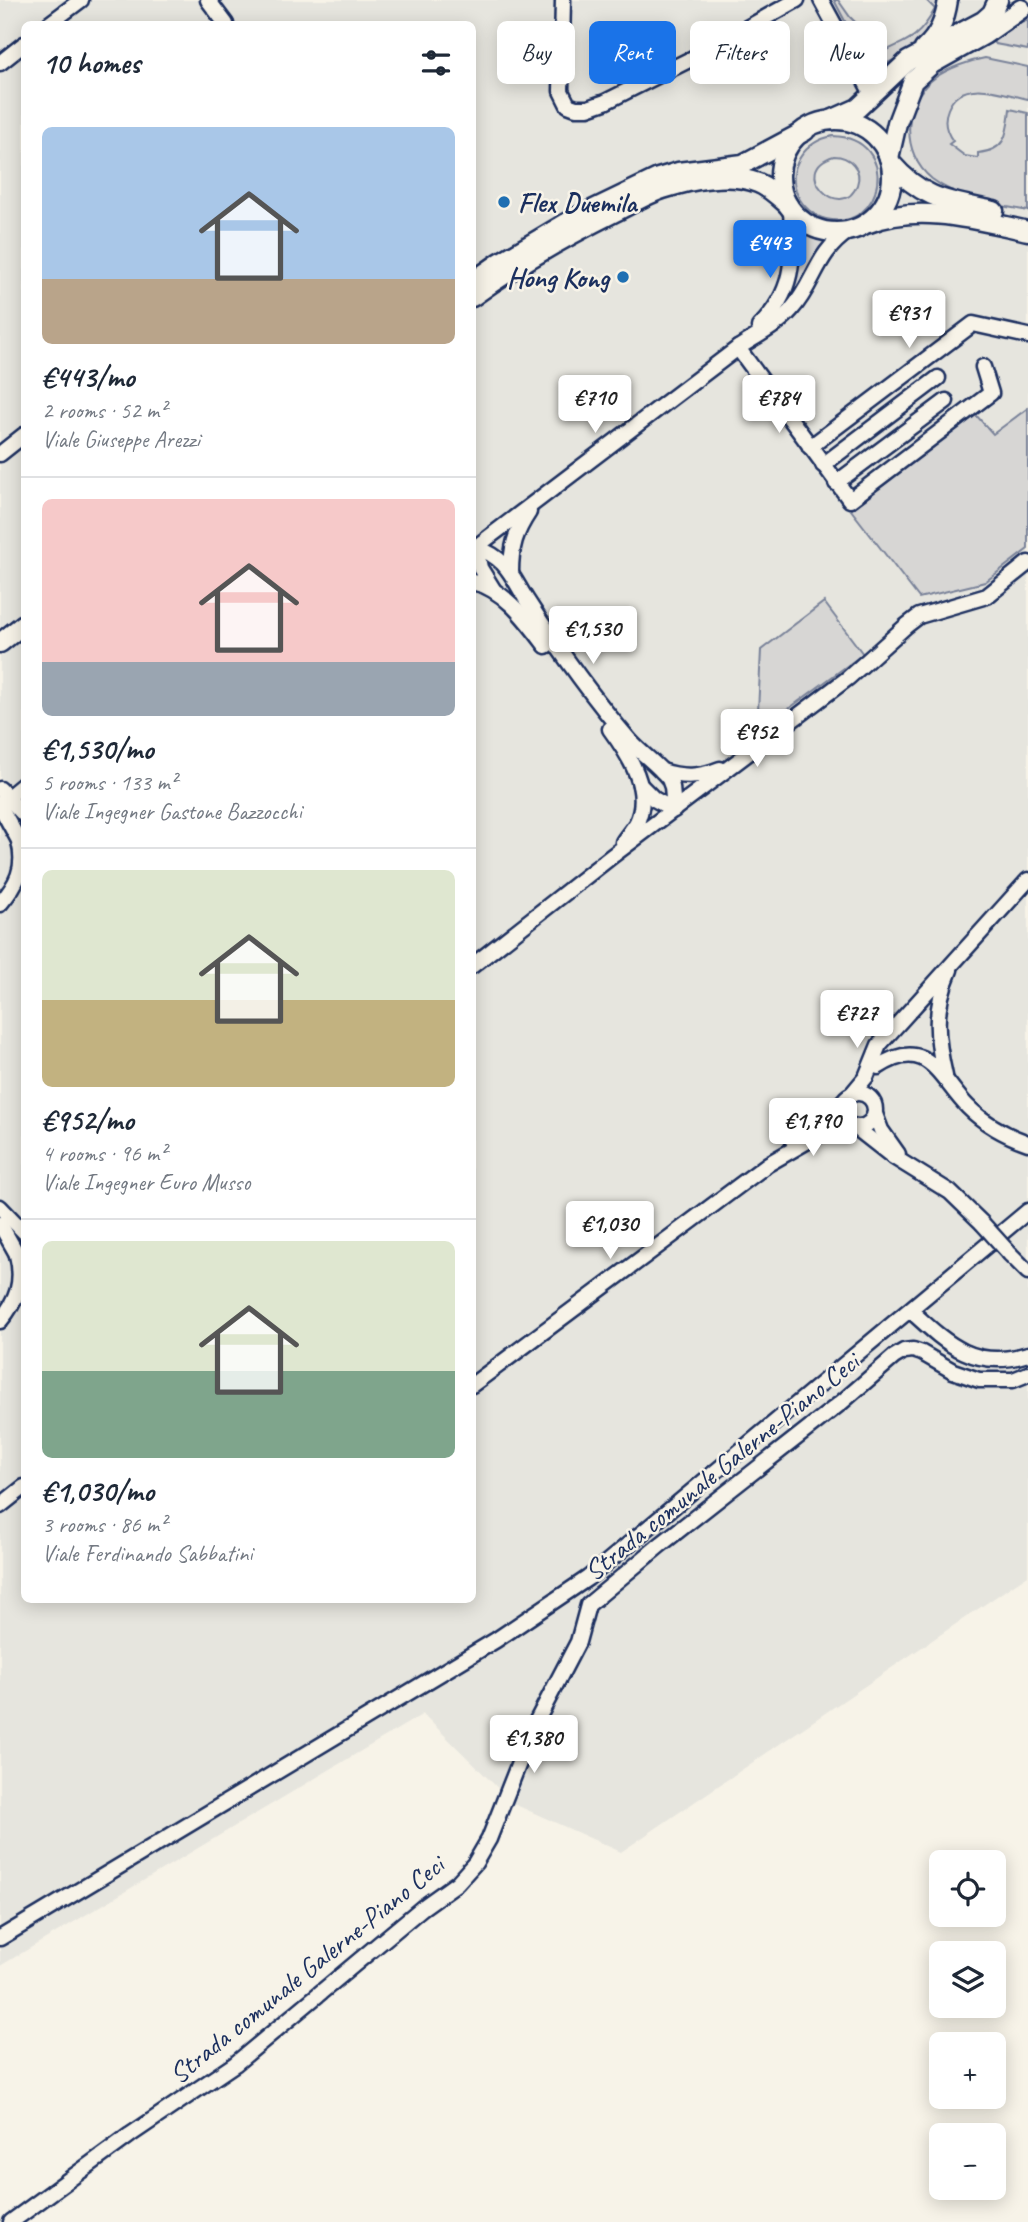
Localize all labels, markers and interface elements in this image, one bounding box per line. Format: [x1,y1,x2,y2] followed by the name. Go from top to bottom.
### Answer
[497,21,575,84] chip: Buy
[589,21,676,84] chip: Rent
[690,21,790,84] chip: Filters
[804,21,887,84] chip: New
[42,44,140,82] text: 10 homes
[417,44,455,82] icon: filters
[186,173,312,299] icon: home
[518,185,639,220] place label: Flex Duemila
[496,194,512,210] marker: Flex Duemila
[729,220,811,280] pin: €443
[749,228,791,257] text: €443
[507,260,611,295] place label: Hong Kong
[615,269,631,285] marker: Hong Kong
[868,290,950,350] pin: €931
[888,298,930,327] text: €931
[42,358,134,396] text: €443/mo
[554,376,636,435] pin: €710
[738,376,820,435] pin: €784
[574,383,616,412] text: €710
[758,383,800,412] text: €784
[42,396,166,425] text: 2 rooms · 52 m²
[42,425,200,454] text: Viale Giuseppe Arezzi
[186,545,312,671] icon: home
[536,606,650,666] pin: €1,530
[565,614,621,643] text: €1,530
[716,710,798,769] pin: €952
[737,717,777,746] text: €952
[42,730,153,768] text: €1,530/mo
[42,768,177,797] text: 5 rooms · 133 m²
[42,797,302,826] text: Viale Ingegner Gastone Bazzocchi
[186,916,312,1042] icon: home
[816,990,898,1050] pin: €727
[836,998,878,1027] text: €727
[756,1098,870,1158] pin: €1,790
[42,1101,134,1139] text: €952/mo
[785,1106,841,1135] text: €1,790
[42,1139,166,1168] text: 4 rooms · 96 m²
[42,1168,250,1197] text: Viale Ingegner Euro Musso
[553,1202,667,1261] pin: €1,030
[582,1209,638,1238] text: €1,030
[186,1287,312,1413] icon: home
[577,1342,869,1588] street label: Strada comunale Galerne-Piano Ceci
[42,1472,154,1510] text: €1,030/mo
[42,1510,166,1539] text: 3 rooms · 86 m²
[42,1539,253,1568] text: Viale Ferdinando Sabbatini
[477,1716,591,1775] pin: €1,380
[506,1723,562,1752] text: €1,380
[162,1845,454,2091] street label: Strada comunale Galerne-Piano Ceci
[929,1850,1006,2200] map controls
[929,1850,1006,1927] button: locate
[929,1941,1006,2018] button: layers
[929,2032,1006,2109] button: +
[929,2123,1006,2200] button: −

